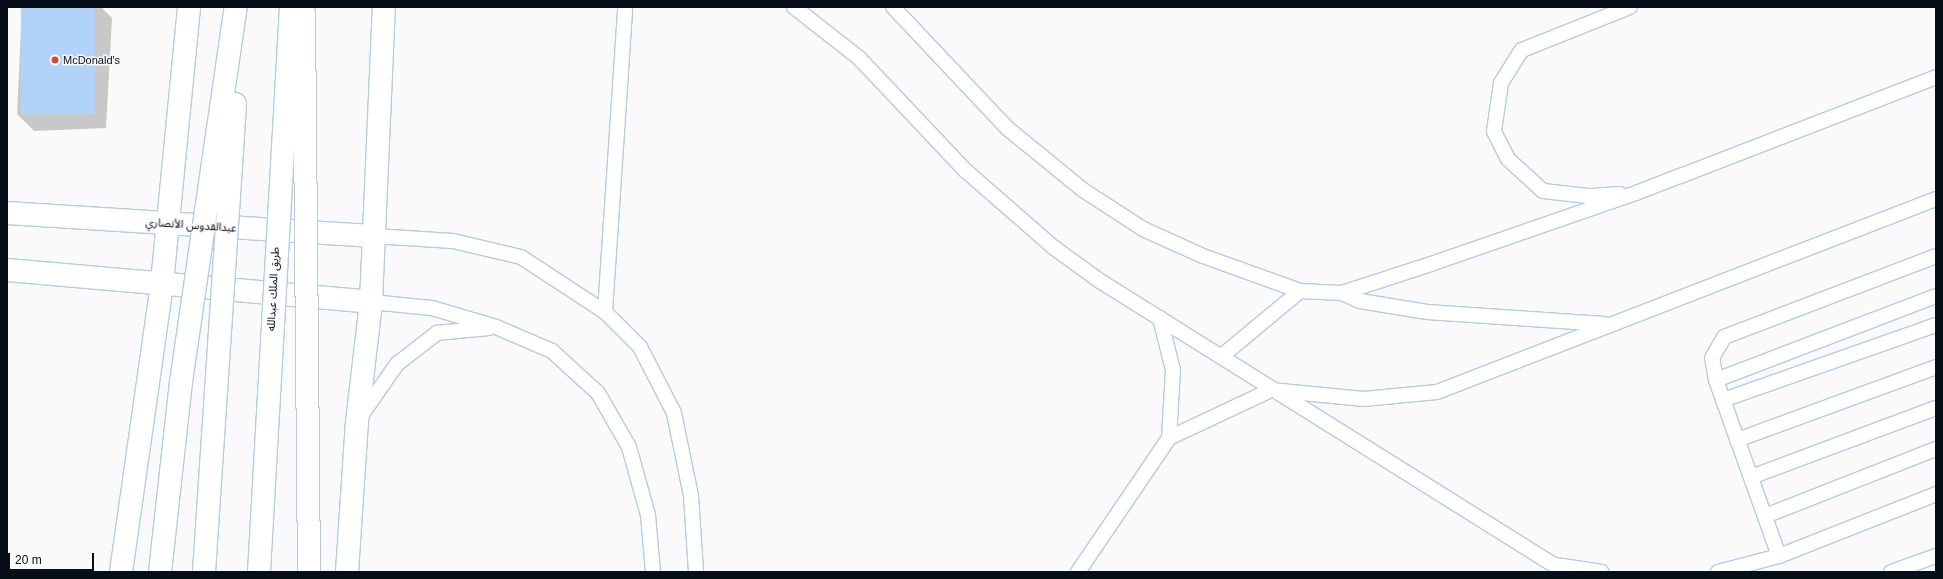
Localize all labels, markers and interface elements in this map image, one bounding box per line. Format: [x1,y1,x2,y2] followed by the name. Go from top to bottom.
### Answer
[63,53,120,67] place label: McDonald's
[50,55,60,65] marker: McDonald's
[145,215,237,235] street label: عبدالقدوس الأنصاري
[264,247,282,331] street label: طريق الملك عبدالله
[10,545,96,571] scale bar
[15,553,42,567] text: 20 m

